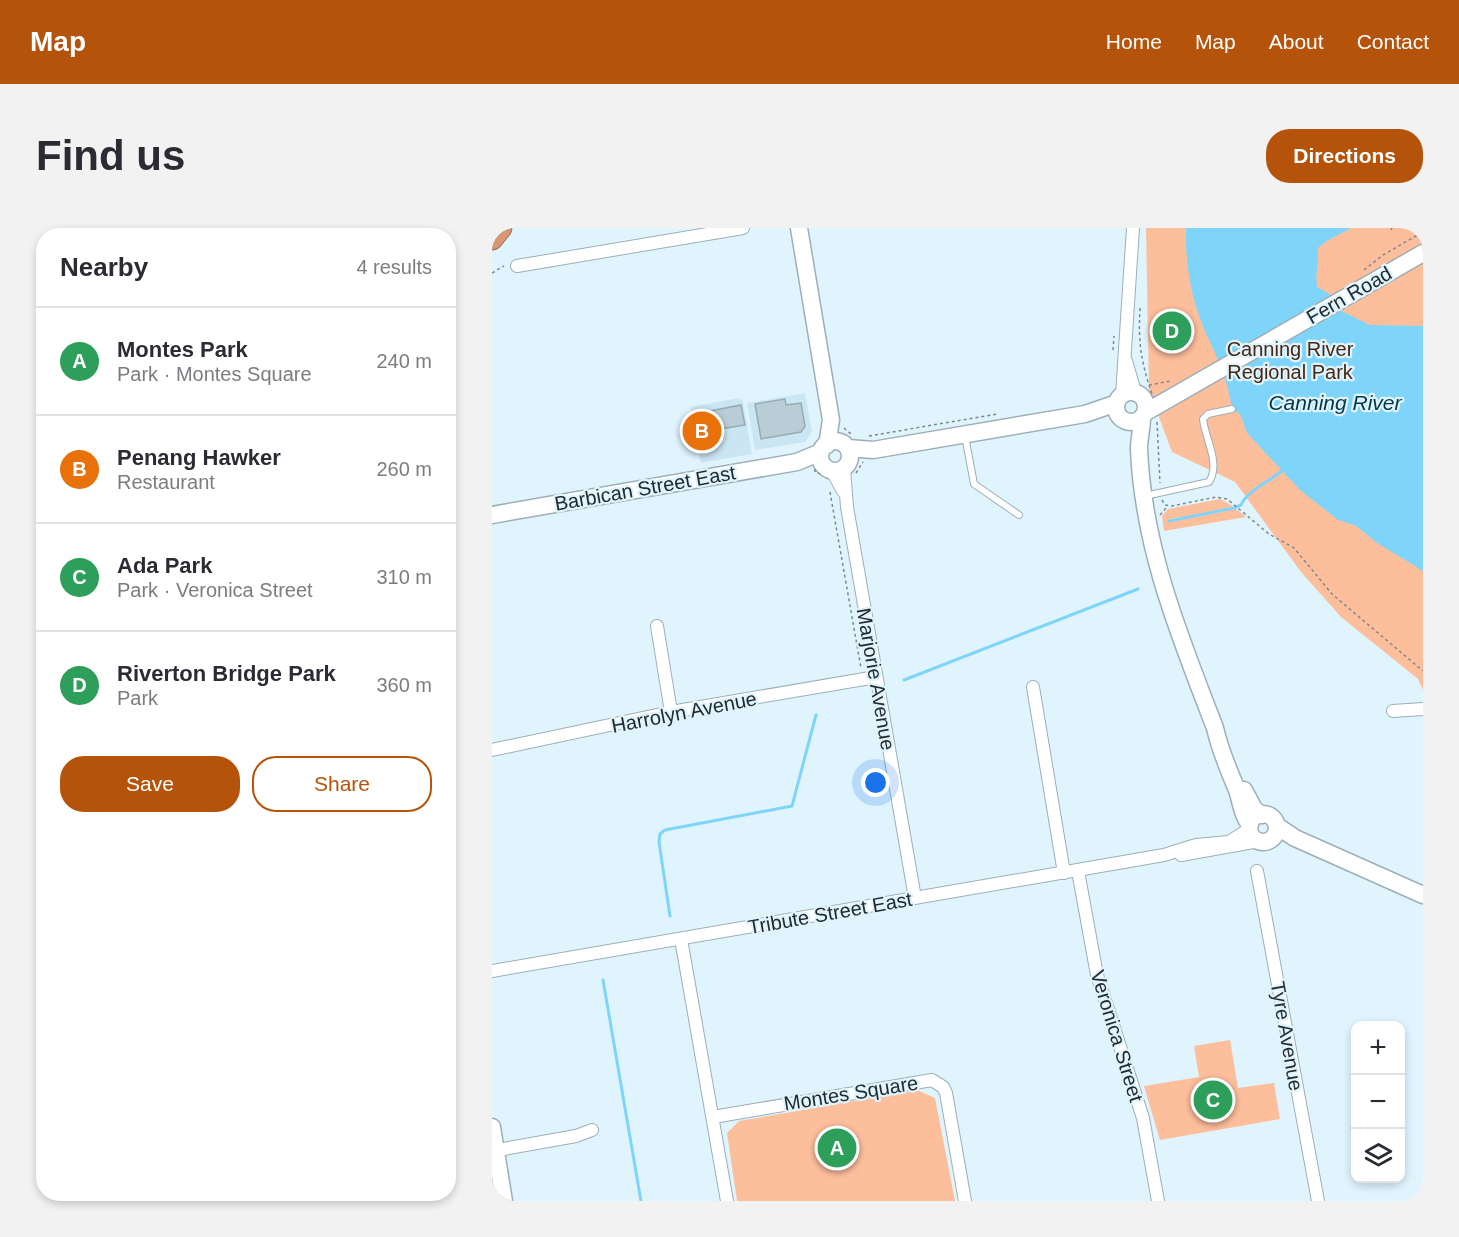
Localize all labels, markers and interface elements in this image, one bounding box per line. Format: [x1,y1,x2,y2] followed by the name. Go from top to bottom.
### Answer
[30,26,86,57] text: Map
[1106,30,1162,53] text: Home
[1195,30,1236,53] text: Map
[1269,30,1324,53] text: About
[1357,30,1429,53] text: Contact
[1266,129,1423,183] button: Directions
[36,132,185,179] text: Find us
[60,252,148,282] text: Nearby
[356,256,432,278] text: 4 results
[1303,262,1395,328] street label: Fern Road
[1152,308,1192,354] pin: D
[117,337,248,362] text: Montes Park
[1227,338,1354,383] park label: Canning River Regional Park
[72,350,87,372] text: A
[376,350,432,372] text: 240 m
[117,363,312,385] text: Park · Montes Square
[1268,391,1403,414] water label: Canning River
[682,408,722,454] pin: B
[117,445,281,470] text: Penang Hawker
[72,458,87,480] text: B
[376,458,432,480] text: 260 m
[553,461,738,515] street label: Barbican Street East
[117,471,215,493] text: Restaurant
[117,553,212,578] text: Ada Park
[72,566,87,588] text: C
[376,566,432,588] text: 310 m
[117,579,313,601] text: Park · Veronica Street
[853,606,899,752] street label: Marjorie Avenue
[117,661,336,686] text: Riverton Bridge Park
[72,674,87,696] text: D
[376,674,432,696] text: 360 m
[117,687,158,709] text: Park
[610,687,758,737] street label: Harrolyn Avenue
[60,756,240,812] button: Save
[252,756,432,812] button: Share
[861,768,890,797] your location
[746,888,914,938] street label: Tribute Street East
[1086,967,1148,1105] street label: Veronica Street
[1267,980,1307,1092] street label: Tyre Avenue
[1351,1021,1405,1183] map controls
[1351,1021,1405,1075] button: +
[782,1072,920,1114] street label: Montes Square
[1351,1075,1405,1129] button: −
[1194,1078,1232,1122] pin: C
[818,1126,856,1170] pin: A
[1351,1129,1405,1183] button: layers

